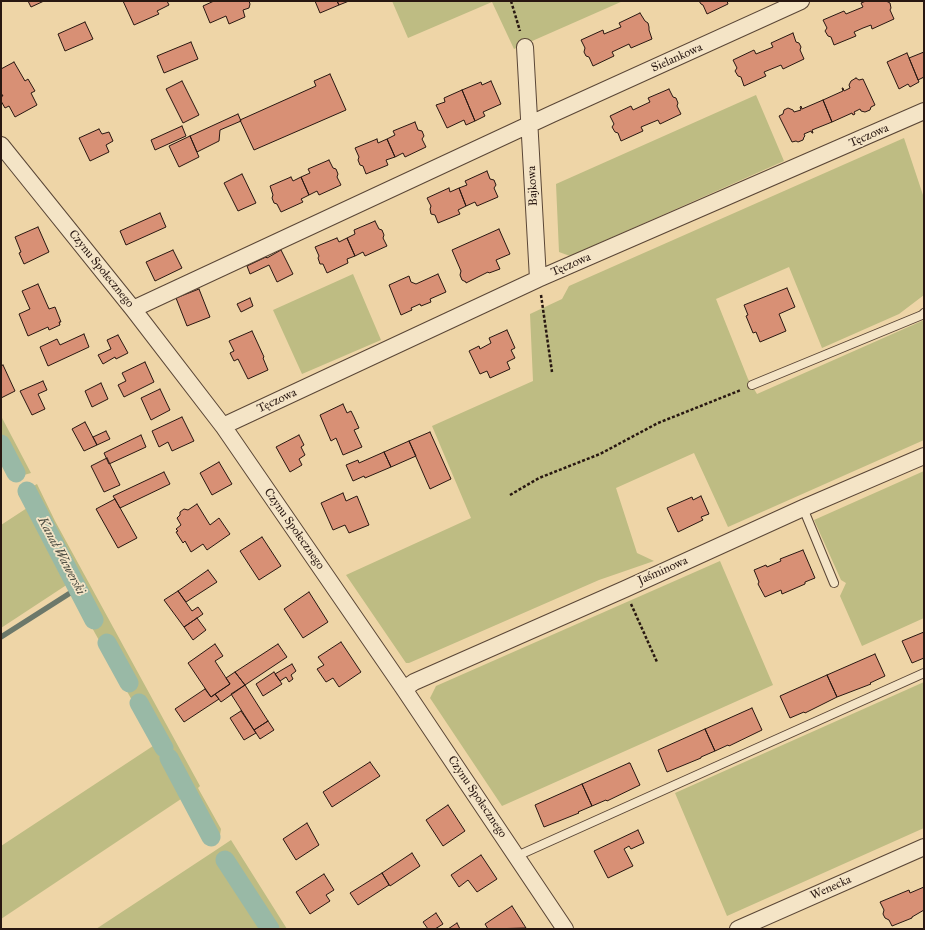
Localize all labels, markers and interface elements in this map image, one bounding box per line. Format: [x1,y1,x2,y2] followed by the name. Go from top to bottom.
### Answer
[649,40,705,76] street label: Sielankowa
[847,121,891,151] street label: Tęczowa
[525,166,541,206] street label: Bajkowa
[65,227,137,311] street label: Czynu Społecznego
[549,250,593,280] street label: Tęczowa
[255,386,299,416] street label: Tęczowa
[261,486,327,572] street label: Czynu Społecznego
[34,514,88,598] water label: Kanał Wawerski
[636,554,690,588] street label: Jaśminowa
[444,753,510,841] street label: Czynu Społecznego
[808,873,854,903] street label: Wenecka

